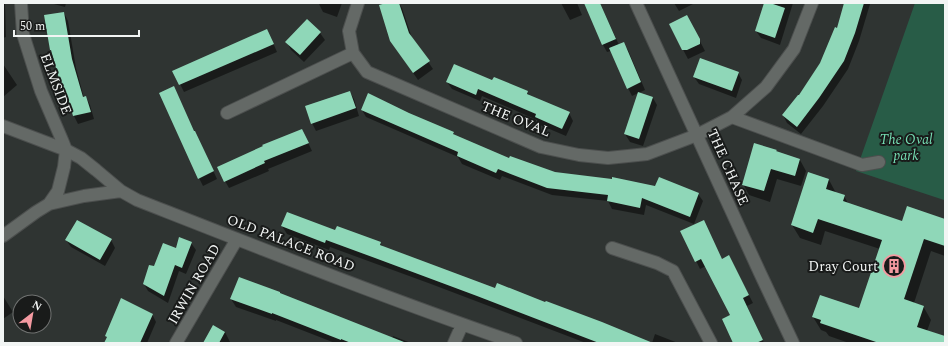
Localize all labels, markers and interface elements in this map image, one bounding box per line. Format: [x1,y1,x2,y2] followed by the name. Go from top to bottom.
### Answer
[14,12,139,38] scale bar
[20,17,45,36] text: 50 m
[35,50,77,118] street label: ELMSIDE
[478,96,554,142] street label: THE OVAL
[702,125,754,209] street label: THE CHASE
[879,129,933,166] park label: The Oval park
[224,209,358,277] street label: OLD PALACE ROAD
[162,240,226,328] street label: IRWIN ROAD
[881,253,907,279] building icon: Dray Court
[808,256,878,277] place label: Dray Court
[12,294,52,334] north arrow
[29,296,45,315] text: N

